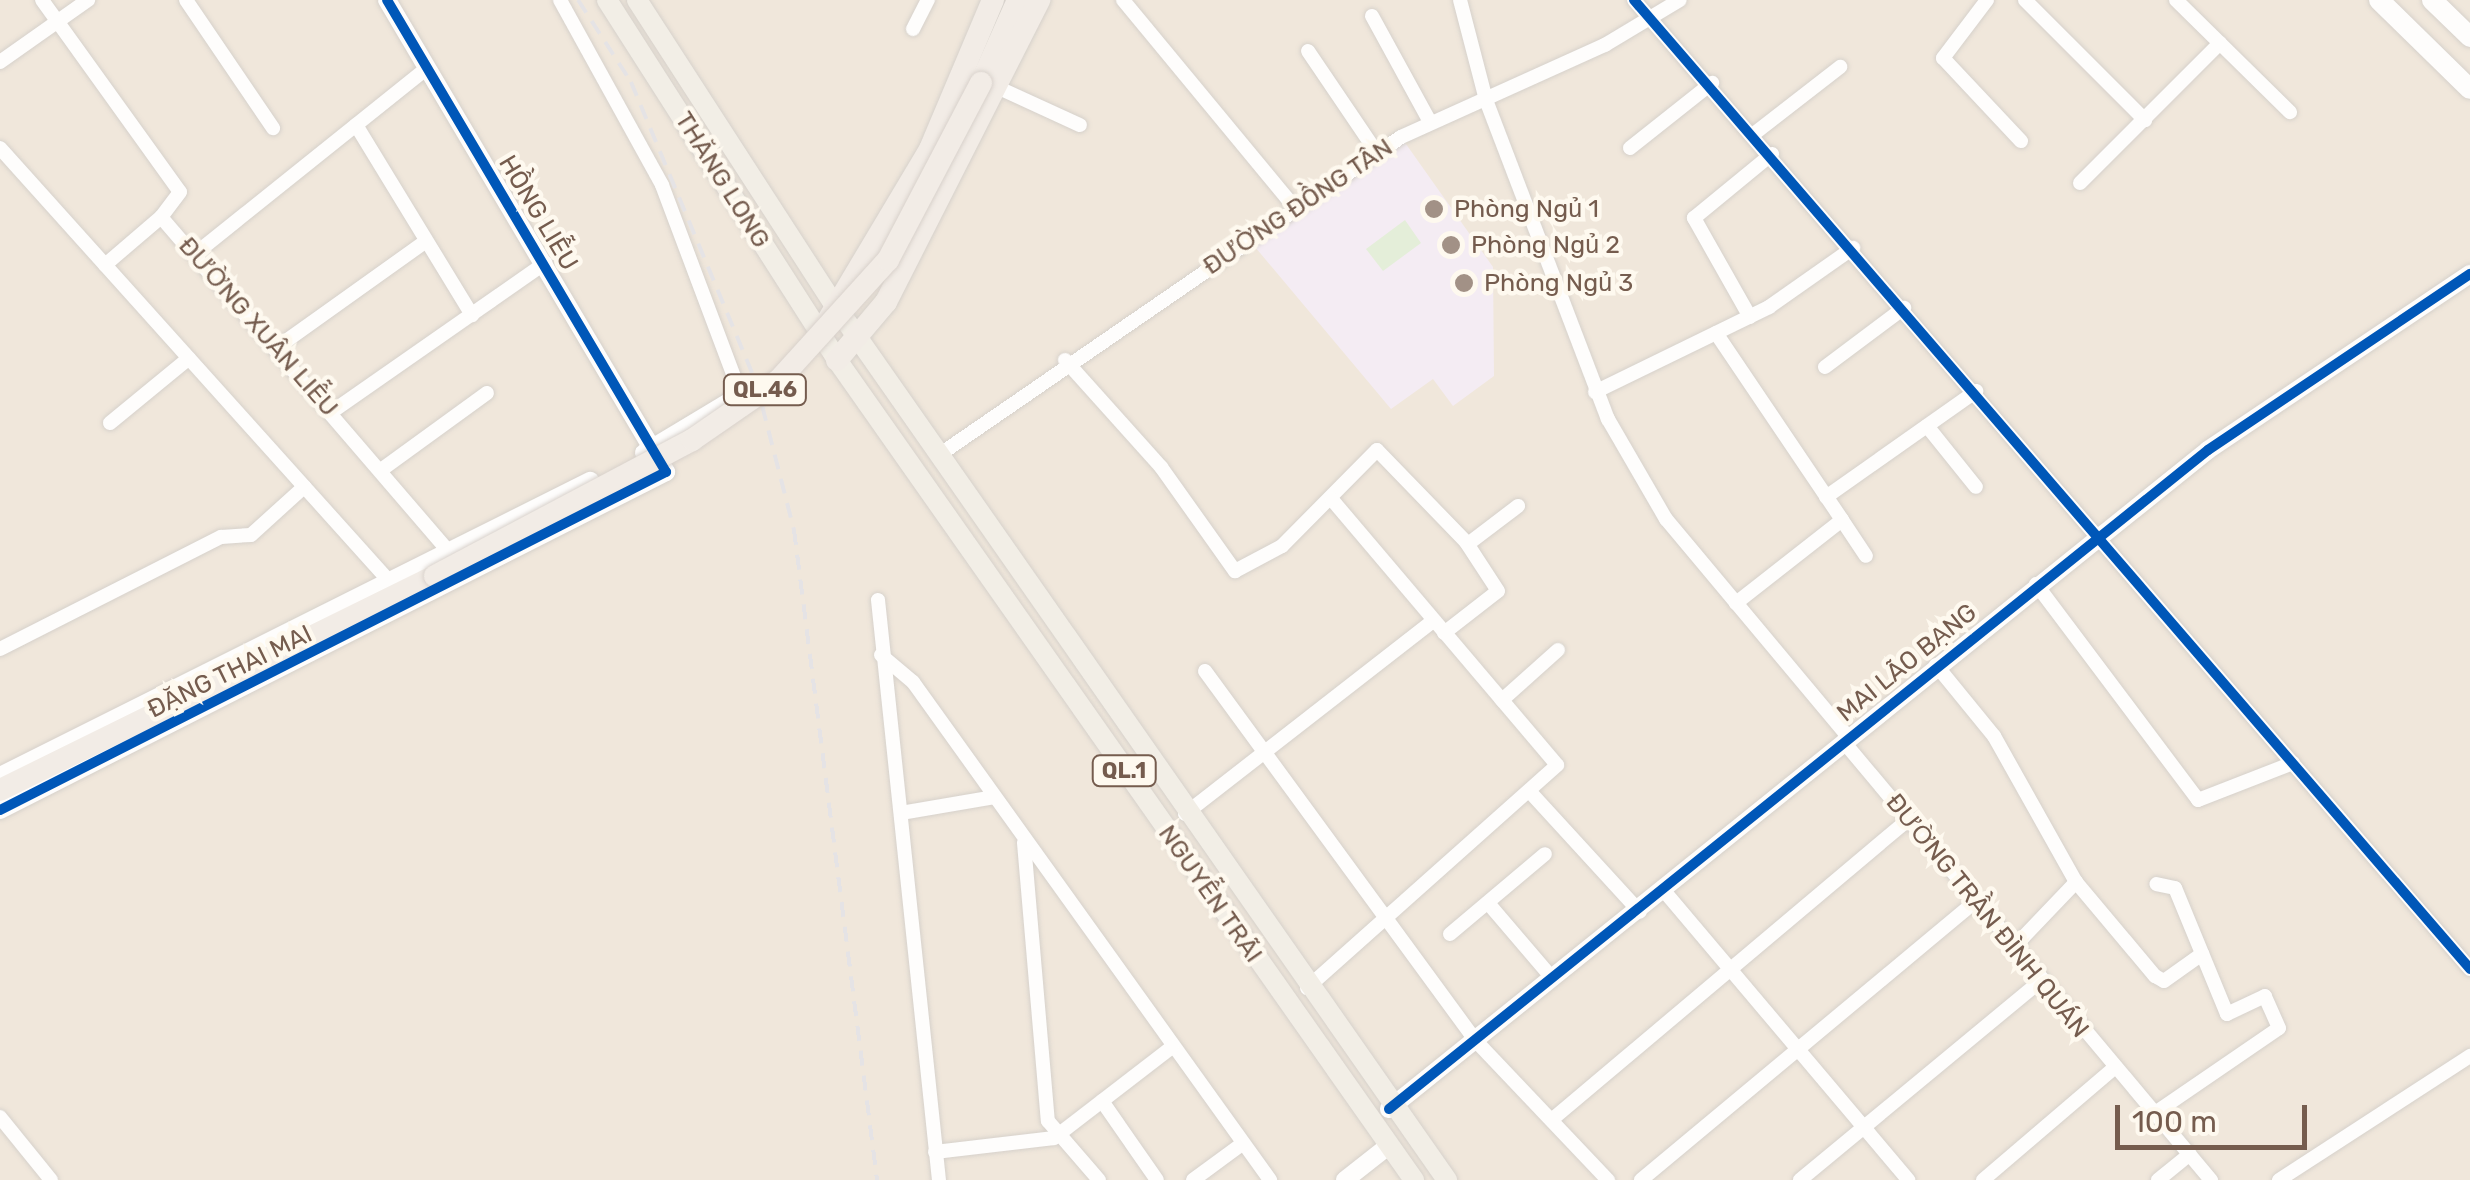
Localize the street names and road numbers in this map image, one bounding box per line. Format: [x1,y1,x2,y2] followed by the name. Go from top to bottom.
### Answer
[668,106,776,254] street label: THĂNG LONG
[1197,132,1399,282] street label: ĐƯỜNG ĐỒNG TÂN
[492,150,584,276] street label: HỒNG LIỄU
[172,231,344,423] street label: ĐƯỜNG XUÂN LIỄU
[722,373,808,407] road number: QL.46
[1831,598,1983,728] street label: MAI LÃO BẠNG
[142,619,318,725] street label: ĐẶNG THAI MAI
[1092,754,1156,788] road number: QL.1
[1879,788,2095,1044] street label: ĐƯỜNG TRẦN ĐÌNH QUÁN
[1151,819,1269,969] street label: NGUYỄN TRÃI

